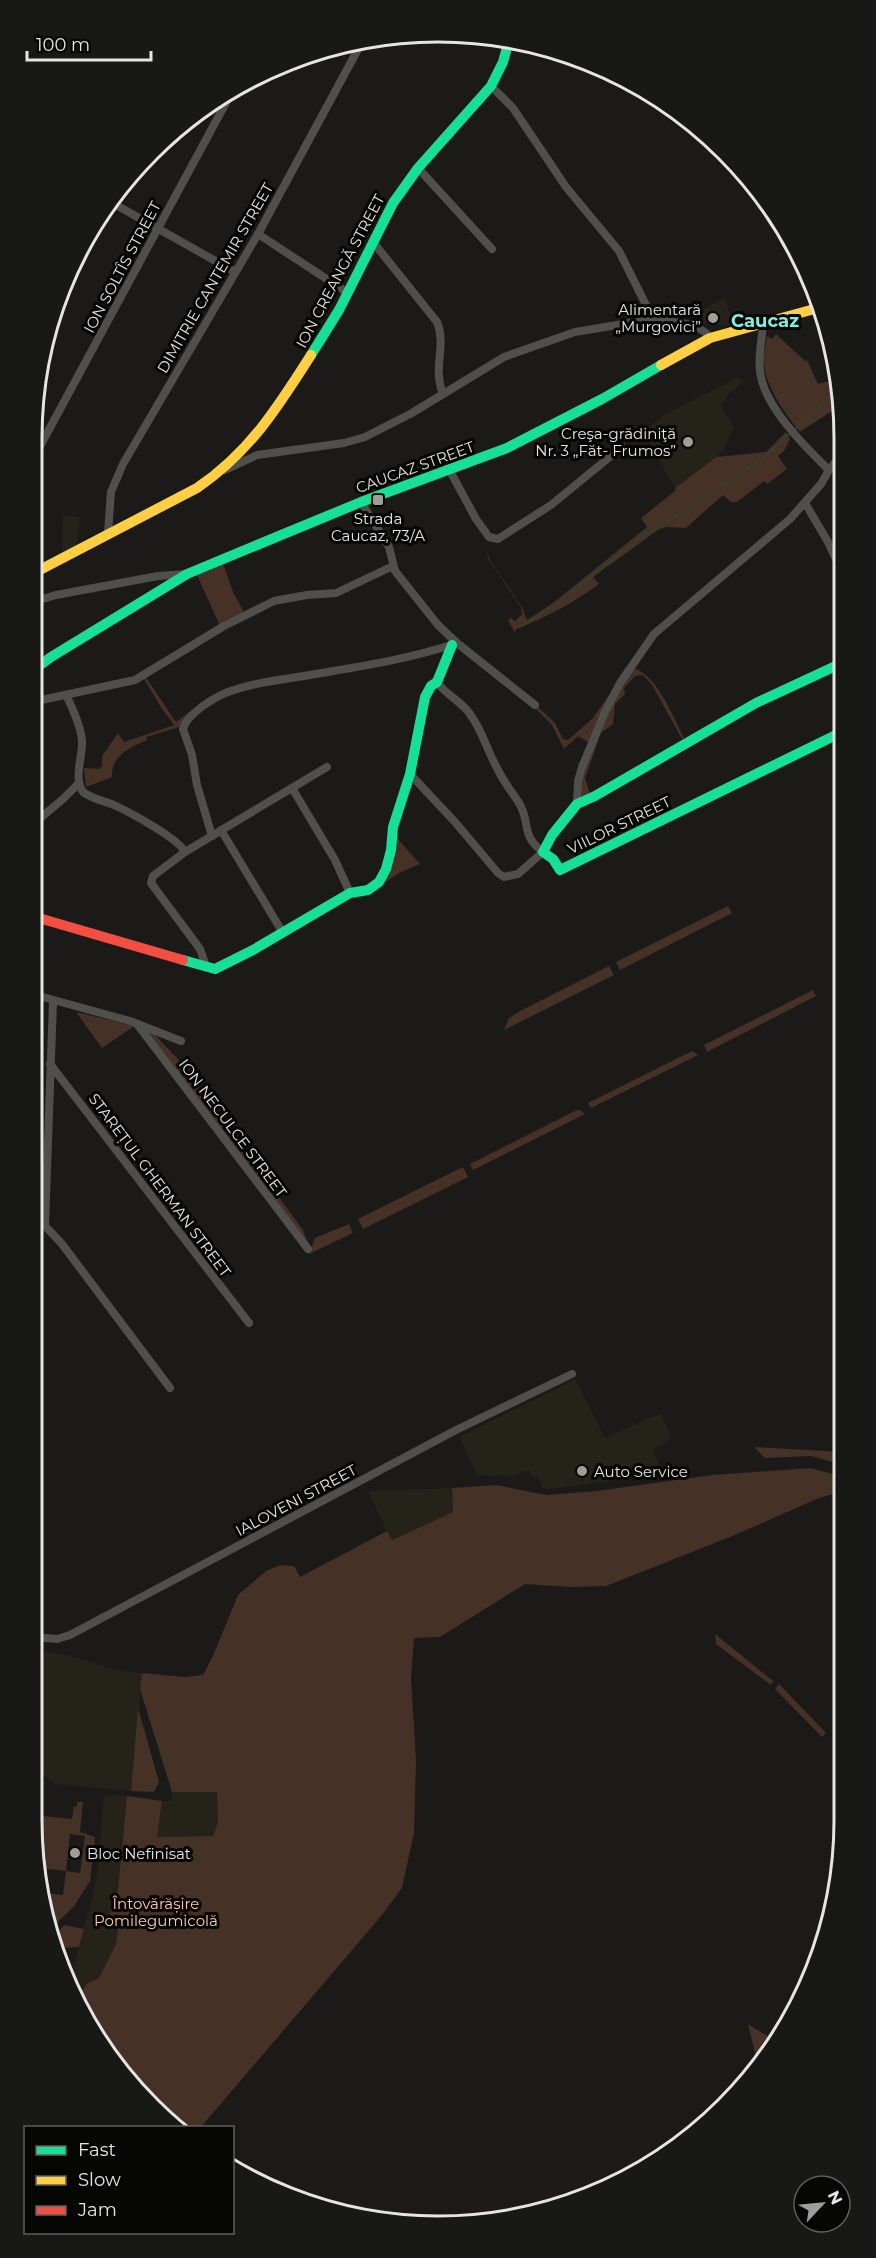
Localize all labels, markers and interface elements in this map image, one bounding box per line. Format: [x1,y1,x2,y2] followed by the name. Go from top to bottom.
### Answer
[27,24,152,62] scale bar
[36,34,90,56] text: 100 m
[153,179,278,377] street label: DIMITRIE CANTEMIR STREET
[291,191,389,351] street label: ION CREANGĂ STREET
[79,198,165,336] street label: ION SOLTÎS STREET
[615,300,701,336] place label: Alimentară „Murgovici”
[731,310,799,332] district label: Caucaz
[706,311,720,325] marker: Alimentară „Murgovici”
[535,424,676,460] place label: Creşa-grădiniţă Nr. 3 „Făt- Frumos”
[681,435,695,449] marker: Creşa-grădiniţă Nr. 3 „Făt- Frumos”
[353,437,477,497] street label: CAUCAZ STREET
[371,493,385,507] marker: Strada Caucaz, 73/A
[331,509,425,545] place label: Strada Caucaz, 73/A
[564,792,674,858] street label: VIILOR STREET
[175,1055,291,1201] street label: ION NECULCE STREET
[84,1089,236,1281] street label: STAREȚUL GHERMAN STREET
[232,1460,360,1540] street label: IALOVENI STREET
[594,1462,688,1481] place label: Auto Service
[575,1464,589,1478] marker: Auto Service
[87,1844,191,1863] place label: Bloc Nefinisat
[68,1846,82,1860] marker: Bloc Nefinisat
[94,1894,218,1930] park label: Întovărășire Pomilegumicolă
[24,2126,234,2234] legend
[78,2139,116,2161] text: Fast
[78,2169,121,2191] text: Slow
[792,2174,852,2234] north arrow
[824,2188,846,2208] text: N
[77,2199,117,2221] text: Jam

